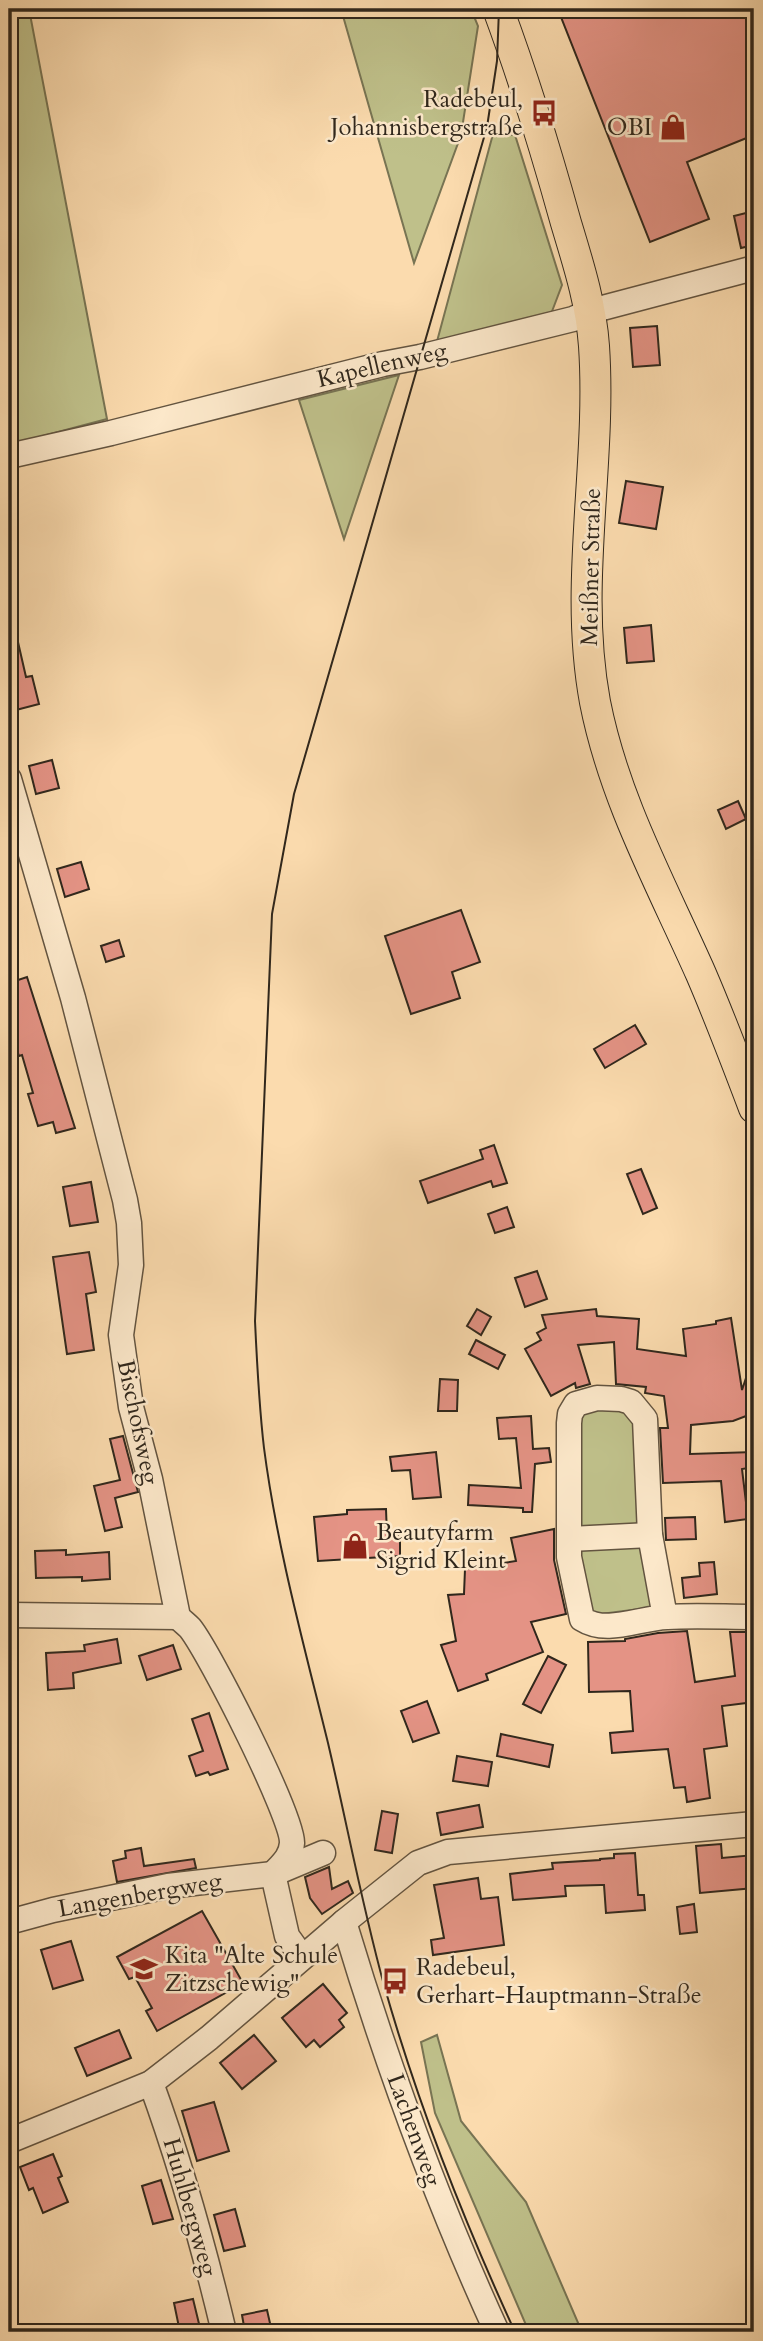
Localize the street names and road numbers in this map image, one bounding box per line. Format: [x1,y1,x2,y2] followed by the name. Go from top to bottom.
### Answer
[314,334,451,396] street label: Kapellenweg
[573,488,609,646] street label: Meißner Straße
[109,1356,167,1488] street label: Bischofsweg
[55,1864,225,1926] street label: Langenbergweg
[378,2069,450,2191] street label: Lachenweg
[155,2134,226,2280] street label: Huhlbergweg

